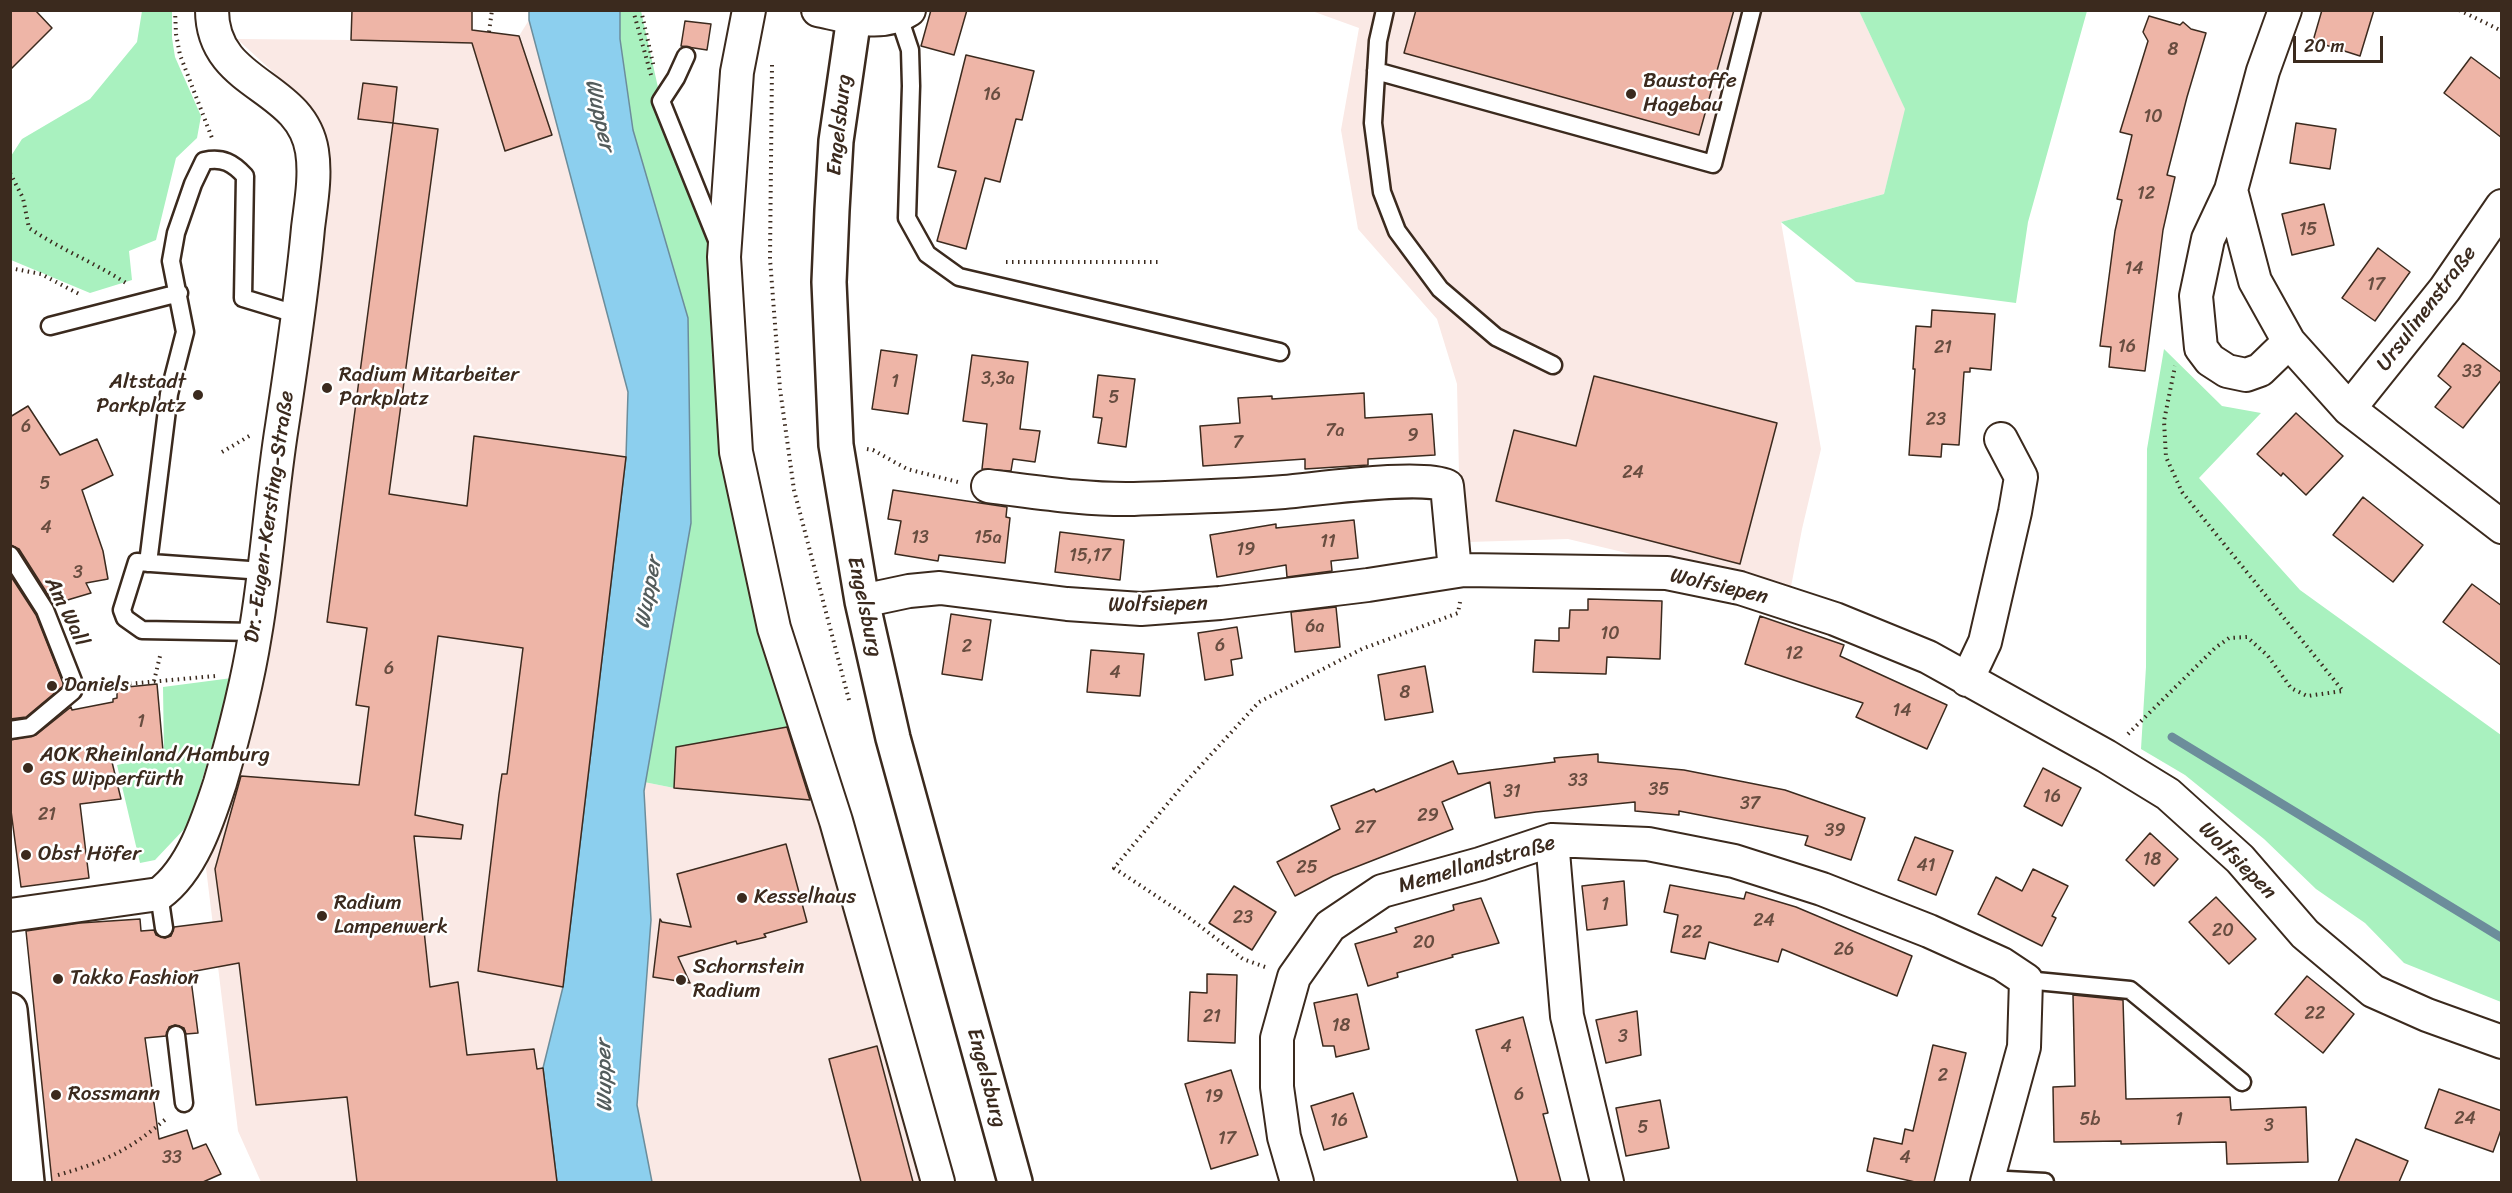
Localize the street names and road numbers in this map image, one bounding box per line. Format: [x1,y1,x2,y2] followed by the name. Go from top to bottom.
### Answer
[822,73,858,177] street label: Engelsburg
[2372,241,2482,377] street label: Ursulinenstraße
[240,389,300,645] street label: Dr.-Eugen-Kersting-Straße
[841,555,887,659] street label: Engelsburg
[1668,564,1770,610] street label: Wolfsiepen
[38,573,94,651] street label: Am Wall
[1108,592,1208,618] street label: Wolfsiepen
[2193,817,2281,905] street label: Wolfsiepen
[1396,831,1558,899] street label: Memellandstraße
[961,1026,1011,1130] street label: Engelsburg

